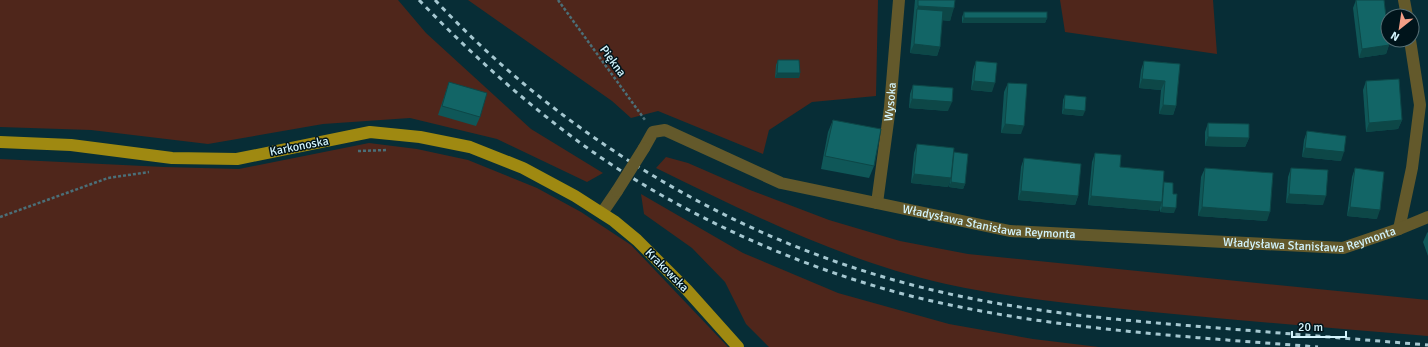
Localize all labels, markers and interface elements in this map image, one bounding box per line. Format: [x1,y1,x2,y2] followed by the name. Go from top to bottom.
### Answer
[1380,8,1420,48] north arrow
[1389,29,1402,44] text: N
[596,43,629,80] street label: Piękna
[881,82,900,123] street label: Wysoka
[268,133,330,160] street label: Karkonoska
[901,202,1076,242] street label: Władysława Stanisława Reymonta
[1223,224,1398,256] street label: Władysława Stanisława Reymonta
[642,245,692,295] street label: Krakowska
[1292,313,1346,339] scale bar
[1298,320,1323,335] text: 20 m

